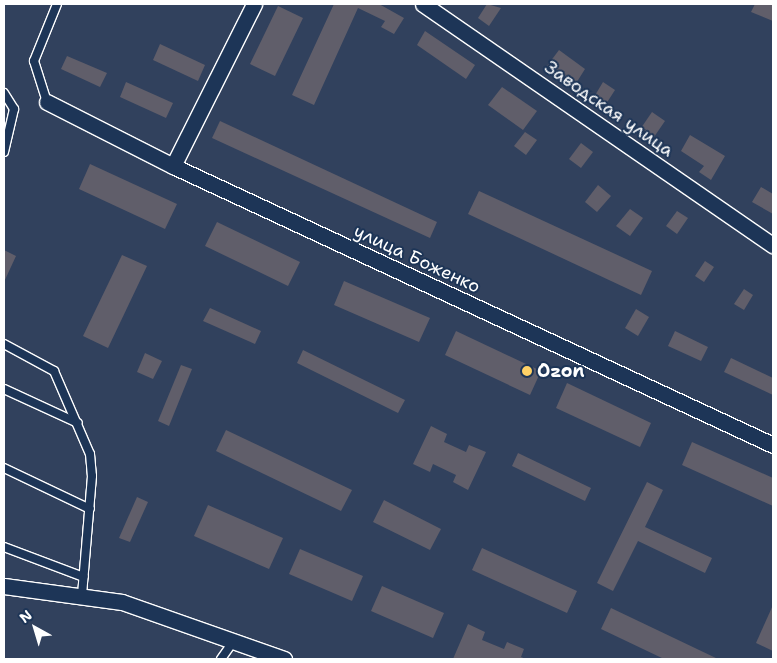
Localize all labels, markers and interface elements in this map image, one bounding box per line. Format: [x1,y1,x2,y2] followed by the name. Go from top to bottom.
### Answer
[540,56,678,162] street label: Заводская улица
[350,220,484,298] street label: улица Боженко
[537,360,584,382] place label: Ozon
[521,365,533,377] marker: Ozon
[10,603,60,653] north arrow
[16,606,36,627] text: N

